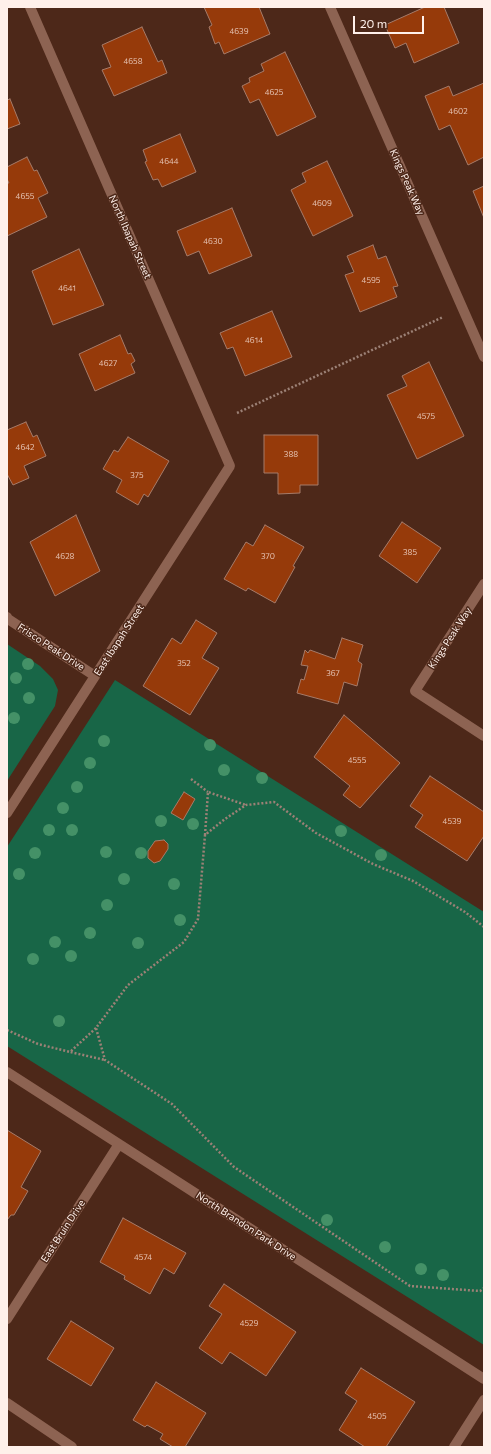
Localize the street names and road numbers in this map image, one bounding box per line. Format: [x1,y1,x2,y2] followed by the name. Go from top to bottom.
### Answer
[387,147,427,217] street label: Kings Peak Way
[106,193,154,281] street label: North Ibapah Street
[91,602,147,678] street label: East Ibapah Street
[426,605,474,671] street label: Kings Peak Way
[15,621,87,673] street label: Frisco Peak Drive
[194,1189,298,1263] street label: North Brandon Park Drive
[38,1197,88,1265] street label: East Bruin Drive

